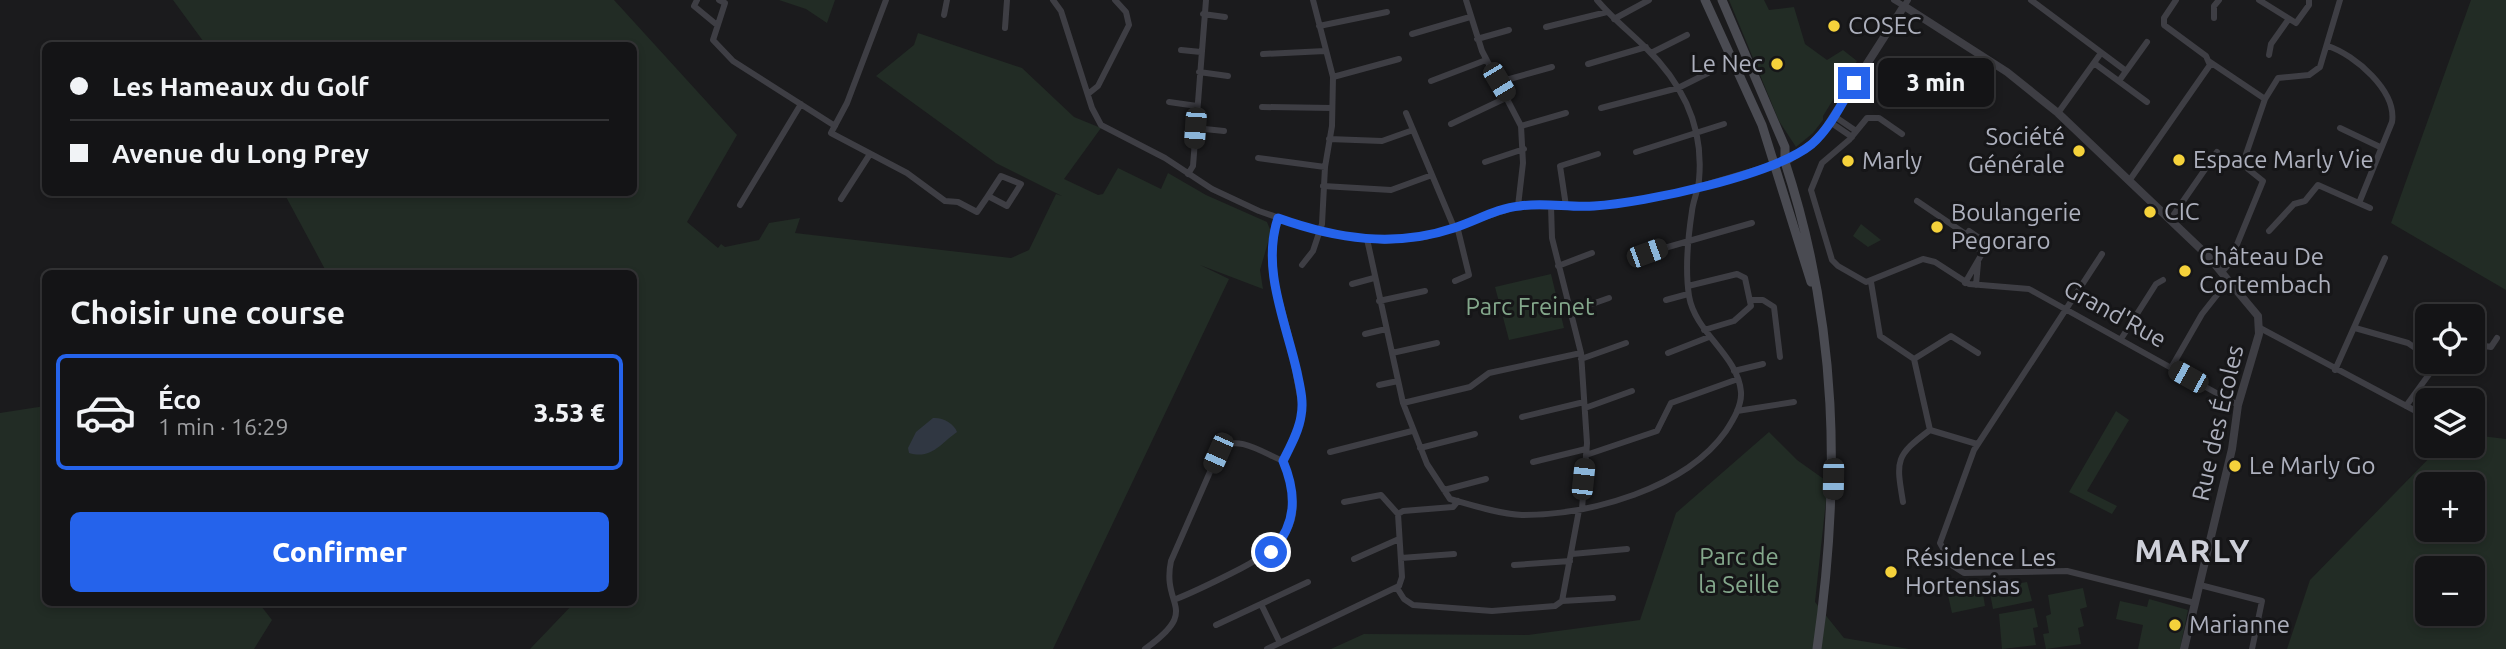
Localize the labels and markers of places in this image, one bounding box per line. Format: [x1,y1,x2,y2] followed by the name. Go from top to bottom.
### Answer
[1848,12,1922,39] place label: COSEC
[1826,18,1842,34] marker: COSEC
[1690,50,1763,77] place label: Le Nec
[1769,56,1785,72] marker: Le Nec
[1968,123,2065,178] place label: Société Générale
[2071,143,2087,159] marker: Société Générale
[2193,146,2374,173] place label: Espace Marly Vie
[1862,147,1923,174] place label: Marly
[2171,152,2187,168] marker: Espace Marly Vie
[1840,153,1856,169] marker: Marly
[2164,198,2200,225] place label: CIC
[1951,199,2082,254] place label: Boulangerie Pegoraro
[2142,204,2158,220] marker: CIC
[1929,219,1945,235] marker: Boulangerie Pegoraro
[2199,243,2331,298] place label: Château De Cortembach
[2177,263,2193,279] marker: Château De Cortembach
[2249,452,2376,479] place label: Le Marly Go
[2227,458,2243,474] marker: Le Marly Go
[1905,544,2056,599] place label: Résidence Les Hortensias
[1883,564,1899,580] marker: Résidence Les Hortensias
[2189,611,2290,638] place label: Marianne
[2167,617,2183,633] marker: Marianne

